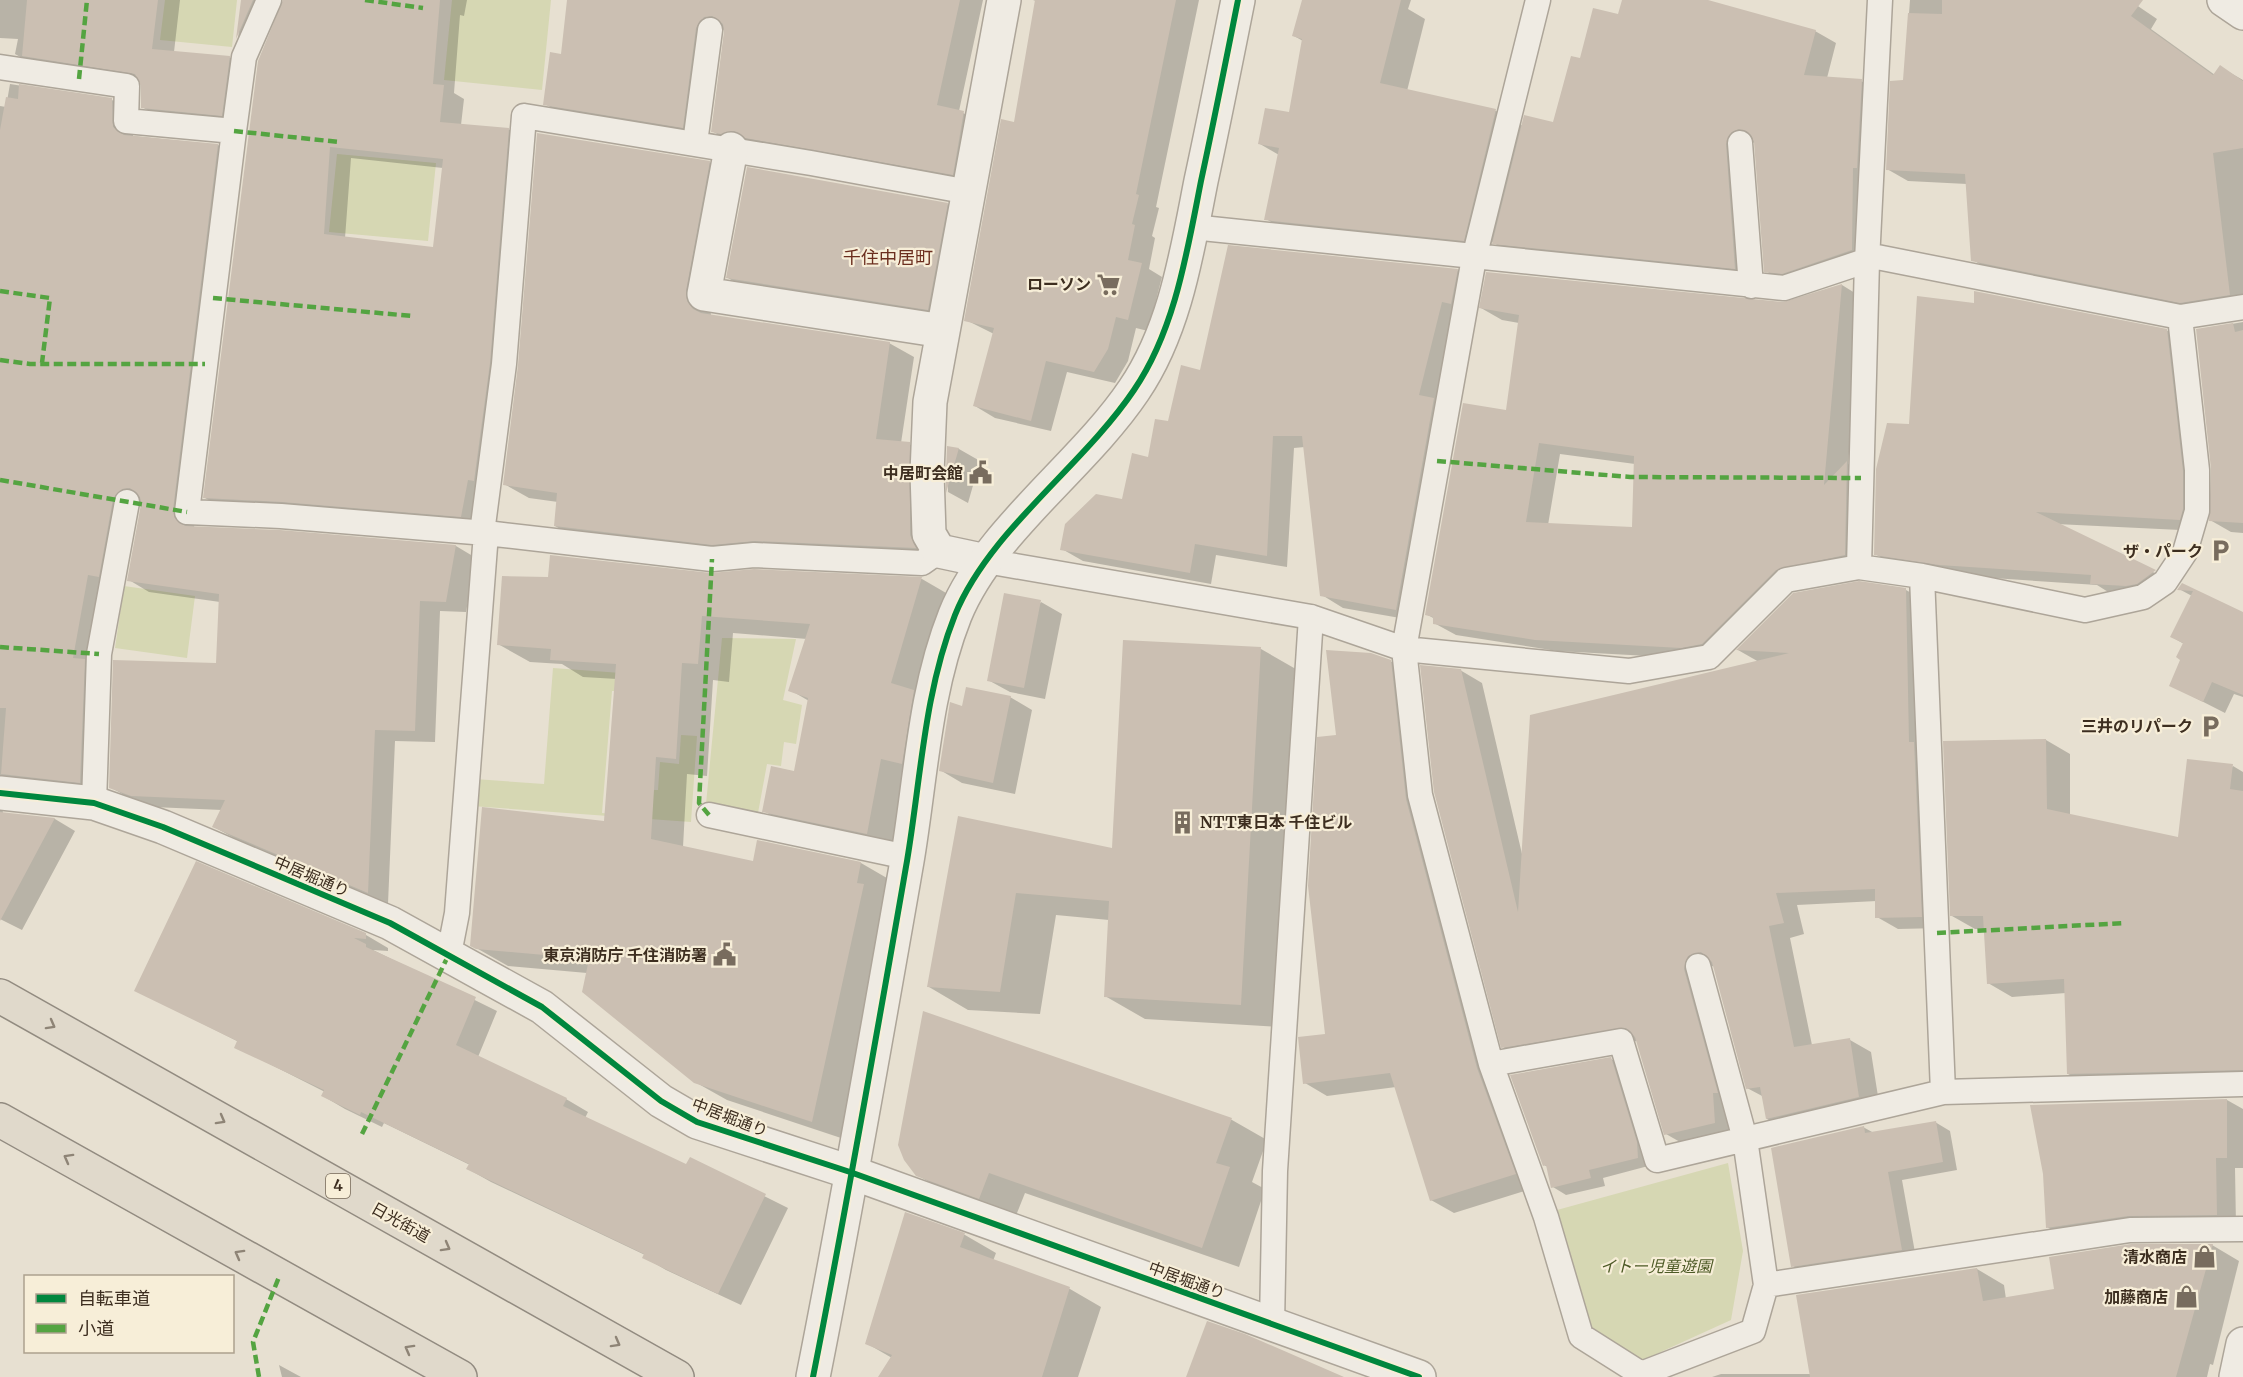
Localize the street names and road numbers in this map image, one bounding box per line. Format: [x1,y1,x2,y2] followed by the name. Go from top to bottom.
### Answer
[271,851,353,901] street label: 中居堀通り
[689,1093,771,1141] street label: 中居堀通り
[326,1174,350,1198] road number: 4
[368,1198,434,1246] street label: 日光街道
[1146,1257,1228,1303] street label: 中居堀通り

